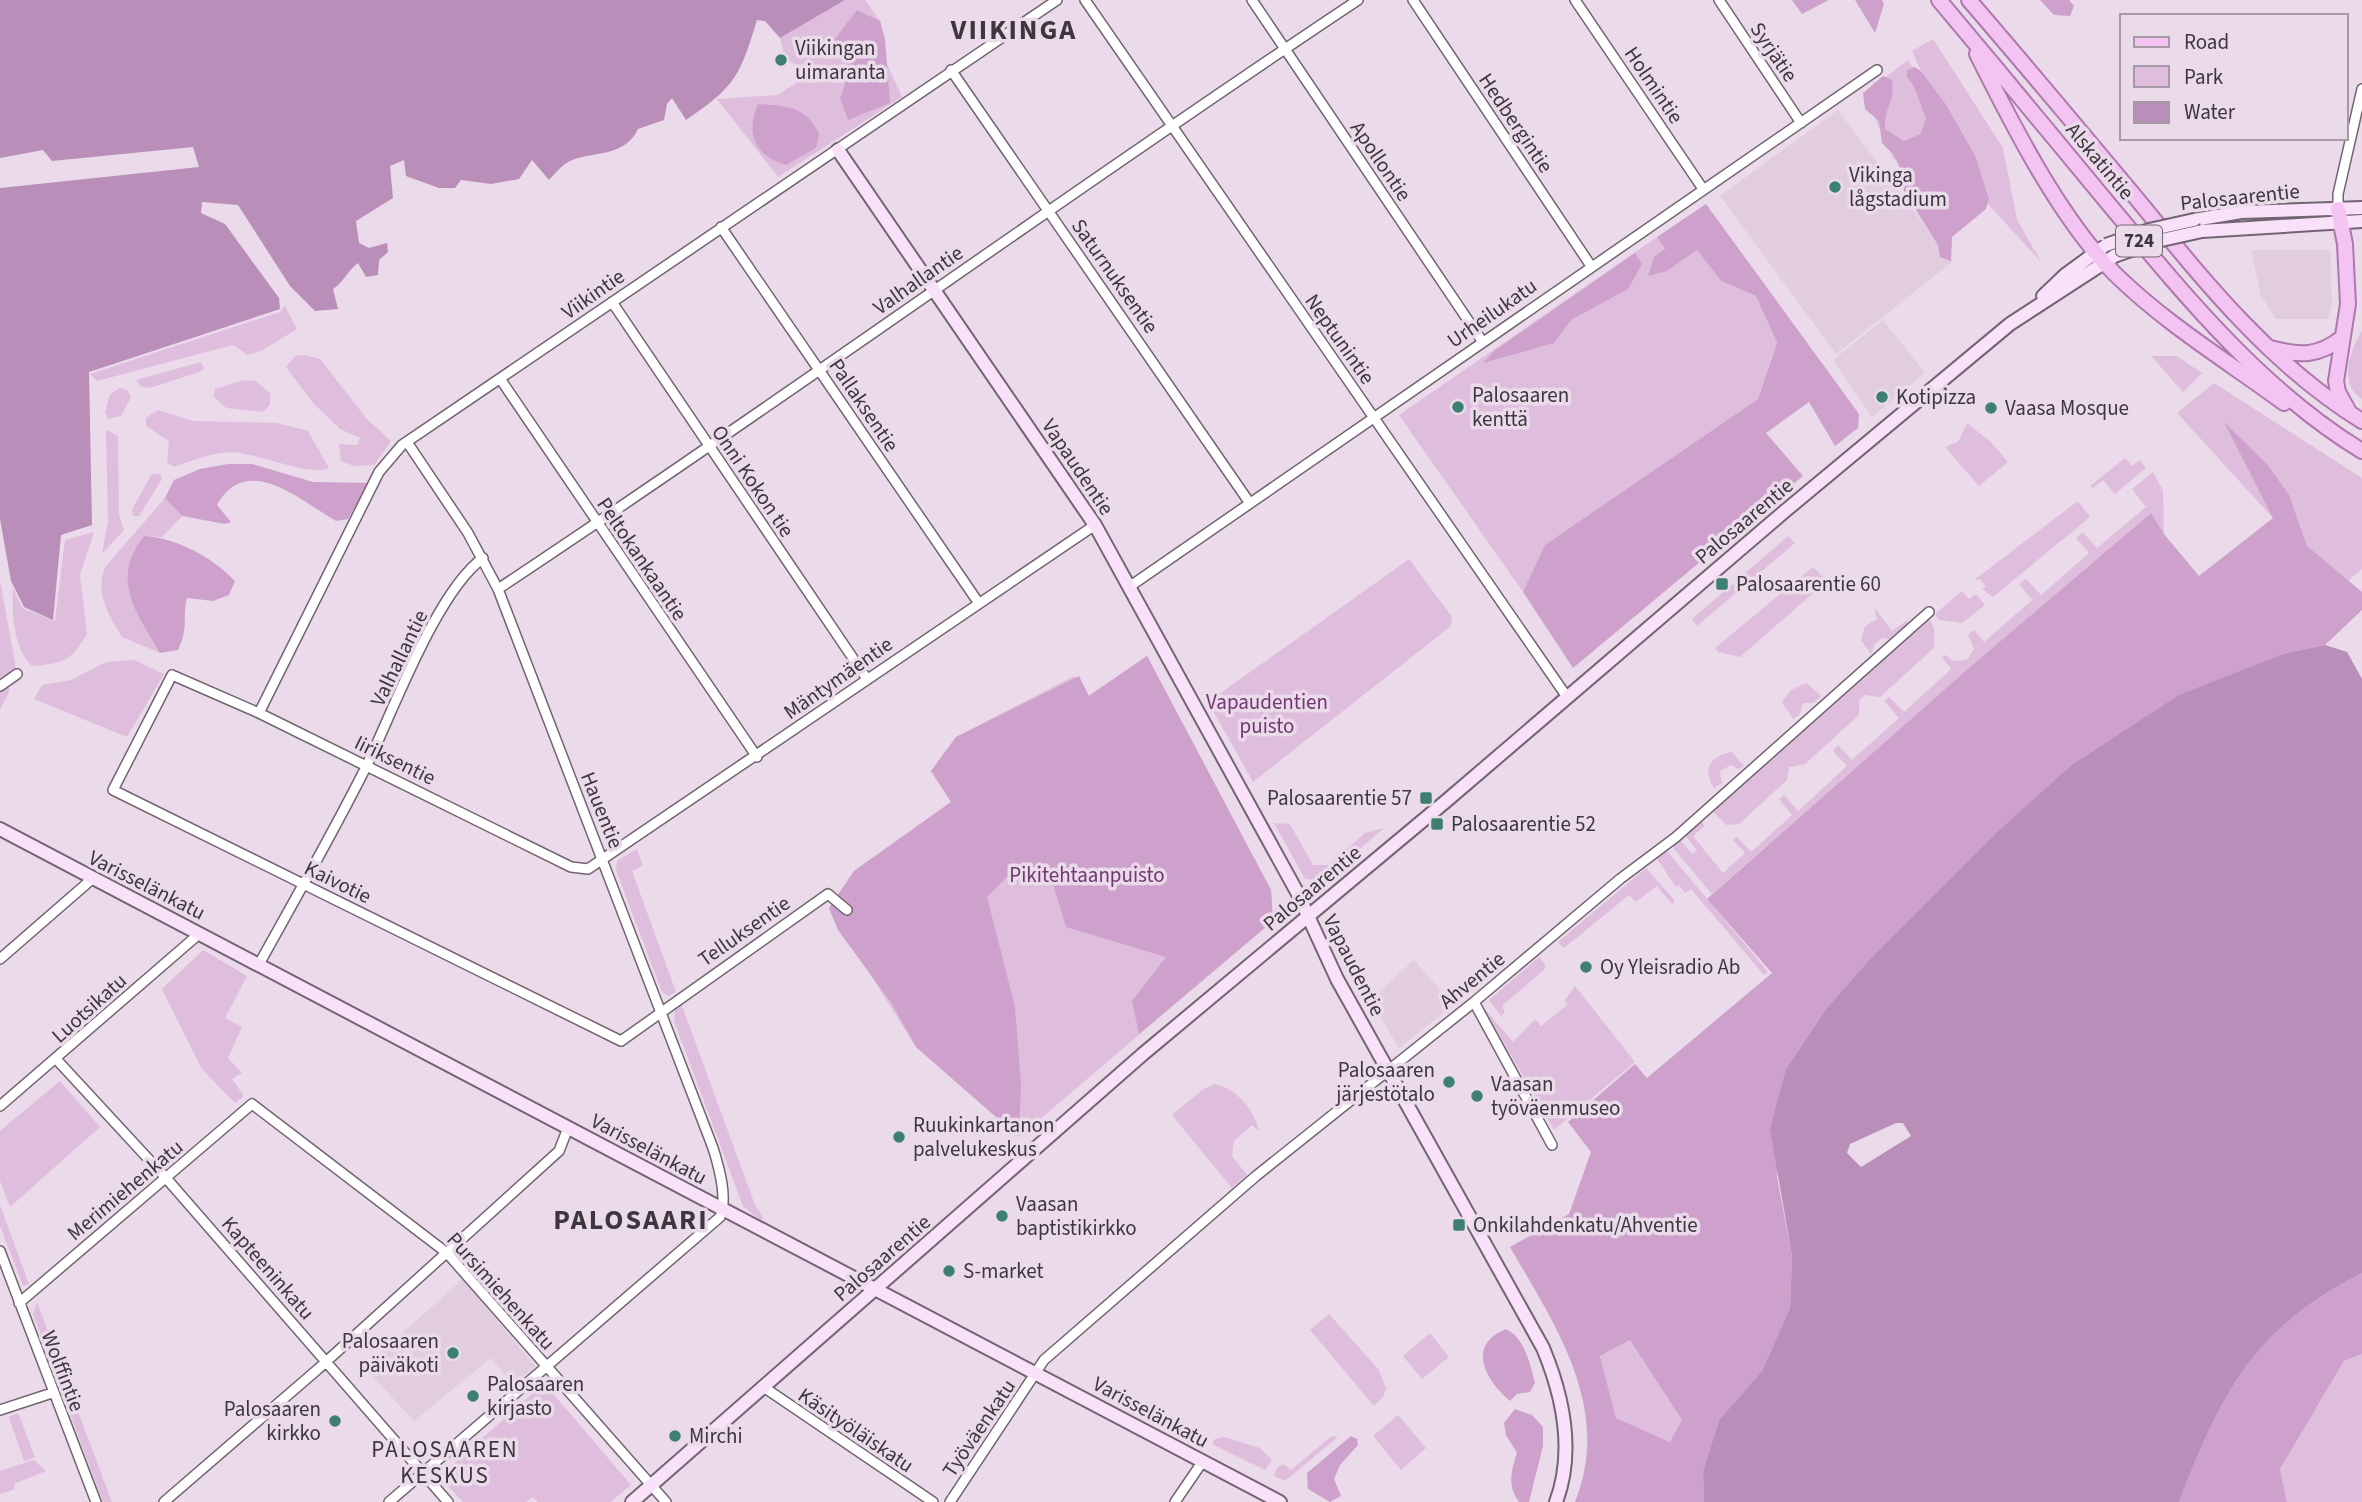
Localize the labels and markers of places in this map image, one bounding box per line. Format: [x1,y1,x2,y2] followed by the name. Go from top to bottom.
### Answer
[795,33,886,87] place label: Viikingan uimaranta
[773,52,789,68] marker: Viikingan uimaranta
[1849,160,1947,214] place label: Vikinga lågstadium
[1827,179,1843,195] marker: Vikinga lågstadium
[1472,380,1569,434] place label: Palosaaren kenttä
[1896,382,1976,412] place label: Kotipizza
[1874,389,1890,405] marker: Kotipizza
[2005,393,2129,423] place label: Vaasa Mosque
[1450,399,1466,415] marker: Palosaaren kenttä
[1983,400,1999,416] marker: Vaasa Mosque
[1736,569,1881,599] place label: Palosaarentie 60
[1714,576,1730,592] marker: Palosaarentie 60
[1267,783,1412,813] place label: Palosaarentie 57
[1418,790,1434,806] marker: Palosaarentie 57
[1451,809,1596,839] place label: Palosaarentie 52
[1429,816,1445,832] marker: Palosaarentie 52
[1600,952,1740,982] place label: Oy Yleisradio Ab
[1578,959,1594,975] marker: Oy Yleisradio Ab
[1335,1055,1435,1109] place label: Palosaaren järjestötalo
[1491,1069,1620,1123] place label: Vaasan työväenmuseo
[1441,1074,1457,1090] marker: Palosaaren järjestötalo
[1469,1088,1485,1104] marker: Vaasan työväenmuseo
[913,1110,1055,1164] place label: Ruukinkartanon palvelukeskus
[891,1129,907,1145] marker: Ruukinkartanon palvelukeskus
[1016,1189,1137,1243] place label: Vaasan baptistikirkko
[994,1208,1010,1224] marker: Vaasan baptistikirkko
[1473,1210,1698,1240] place label: Onkilahdenkatu/Ahventie
[1451,1217,1467,1233] marker: Onkilahdenkatu/Ahventie
[963,1256,1044,1286] place label: S-market
[941,1263,957,1279] marker: S-market
[342,1326,439,1380] place label: Palosaaren päiväkoti
[445,1345,461,1361] marker: Palosaaren päiväkoti
[487,1369,584,1423] place label: Palosaaren kirjasto
[465,1388,481,1404] marker: Palosaaren kirjasto
[224,1394,321,1448] place label: Palosaaren kirkko
[327,1413,343,1429] marker: Palosaaren kirkko
[689,1421,743,1451] place label: Mirchi
[667,1428,683,1444] marker: Mirchi

